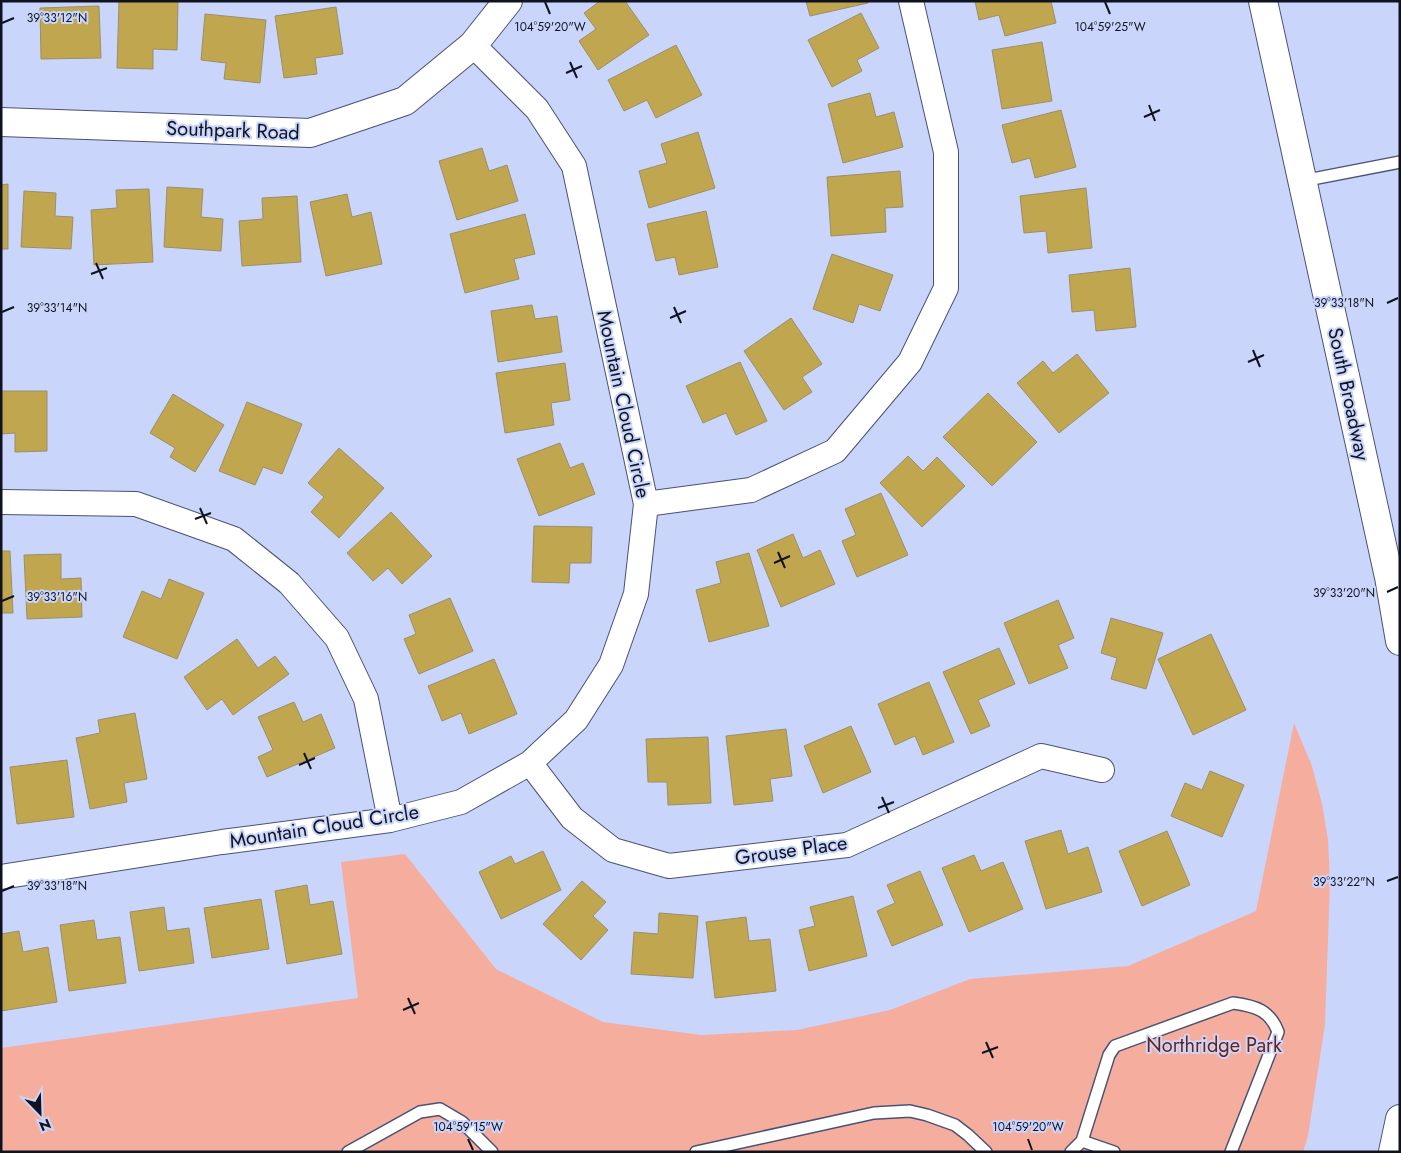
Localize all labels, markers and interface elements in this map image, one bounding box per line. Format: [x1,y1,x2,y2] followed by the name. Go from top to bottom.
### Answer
[27,9,87,27] text: 39°33'12"N
[514,18,586,36] text: 104°59'20"W
[1074,18,1146,36] text: 104°59'25"W
[166,114,300,147] street label: Southpark Road
[1314,294,1374,312] text: 39°33'18"N
[27,299,87,317] text: 39°33'14"N
[589,308,658,501] street label: Mountain Cloud Circle
[1320,325,1377,463] street label: South Broadway
[1313,584,1375,602] text: 39°33'20"N
[27,588,87,606] text: 39°33'16"N
[227,797,421,856] street label: Mountain Cloud Circle
[733,828,849,873] street label: Grouse Place
[1313,873,1375,891] text: 39°33'22"N
[27,877,87,895] text: 39°33'18"N
[1146,1031,1282,1060] park label: Northridge Park
[15,1088,65,1138] north arrow
[36,1114,54,1136] text: N
[433,1118,503,1136] text: 104°59'15"W
[992,1118,1064,1136] text: 104°59'20"W

